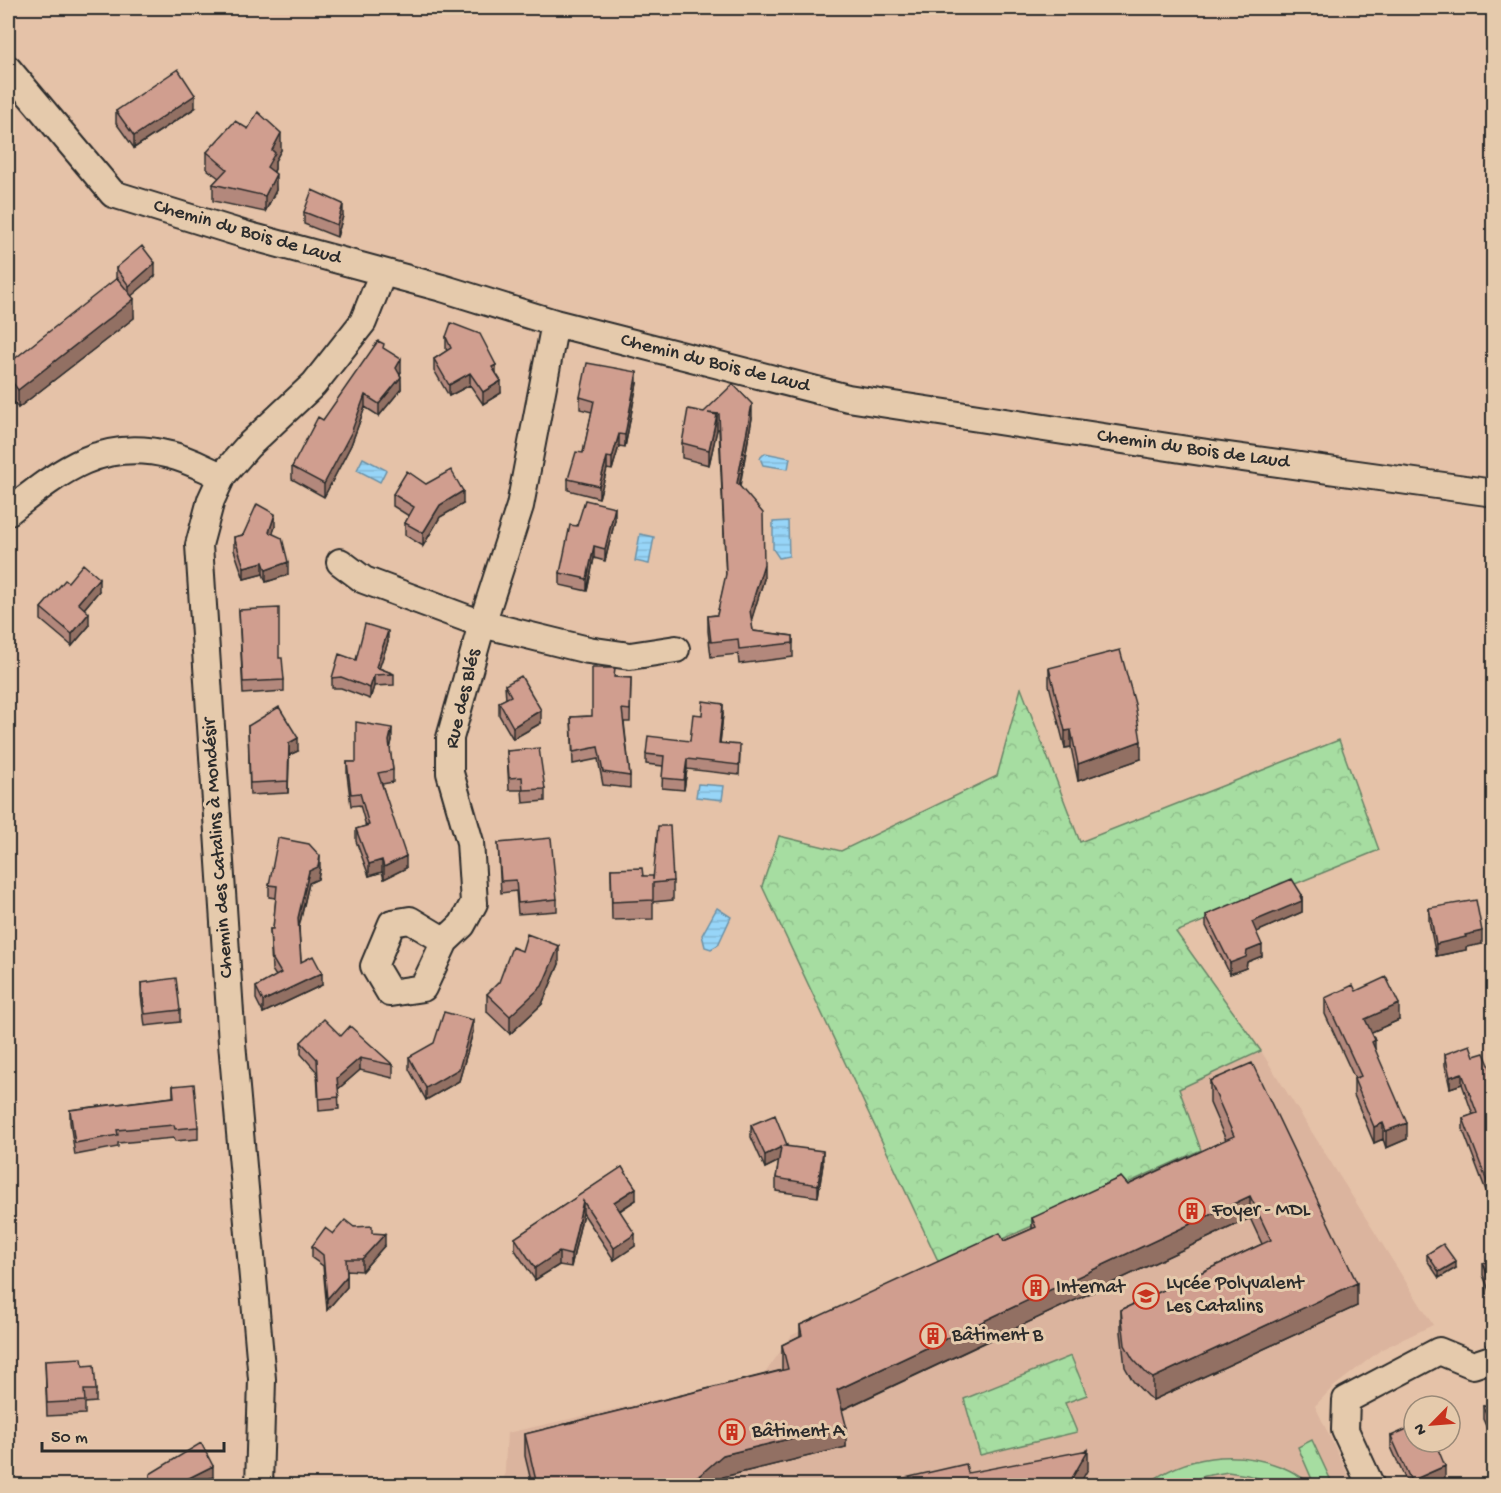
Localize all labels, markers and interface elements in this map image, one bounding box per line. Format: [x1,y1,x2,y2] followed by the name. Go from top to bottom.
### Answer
[151,195,346,271] street label: Chemin du Bois de Laud
[618,329,814,399] street label: Chemin du Bois de Laud
[1095,425,1293,475] street label: Chemin du Bois de Laud
[441,646,487,751] street label: Rue des Blés
[198,715,240,979] street label: Chemin des Catalins à Mondésir
[1177,1196,1207,1226] building icon: Foyer - MDL
[1211,1200,1311,1223] place label: Foyer - MDL
[1021,1273,1051,1303] building icon: Internat
[1166,1273,1305,1319] place label: Lycée Polyvalent Les Catalins
[1056,1277,1126,1300] place label: Internat
[1131,1281,1161,1311] school or university icon: Lycée Polyvalent Les Catalins
[918,1321,948,1351] building icon: Bâtiment B
[951,1325,1044,1348] place label: Bâtiment B
[1402,1394,1462,1454] north arrow
[42,1415,224,1453] scale bar
[717,1417,747,1447] building icon: Bâtiment A
[1411,1420,1432,1438] text: N
[751,1421,846,1444] place label: Bâtiment A
[51,1428,88,1449] text: 50 m

